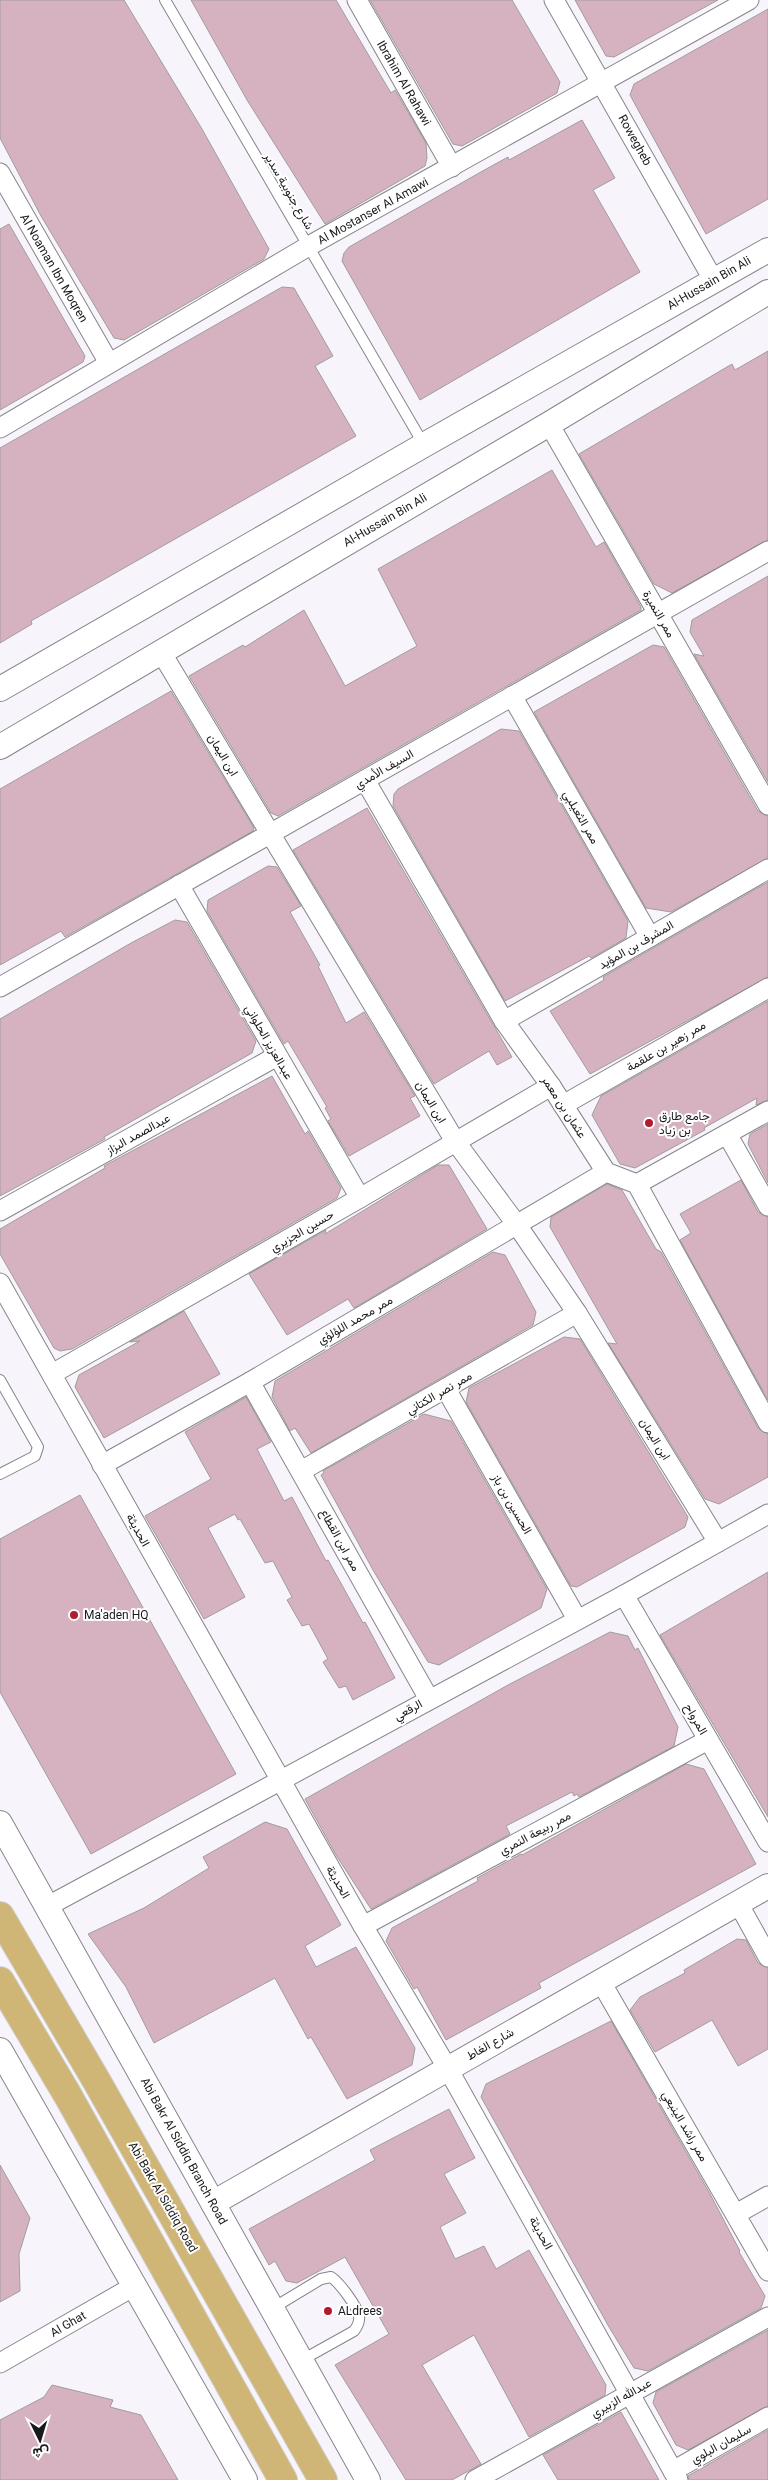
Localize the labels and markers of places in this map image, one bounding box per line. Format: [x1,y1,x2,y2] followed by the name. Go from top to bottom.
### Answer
[659,1109,710,1138] place label: جامع طارق بن زياد
[643,1117,655,1129] marker: جامع طارق بن زياد
[84,1608,149,1622] place label: Ma'aden HQ
[68,1609,80,1621] marker: Ma'aden HQ
[338,2304,382,2318] place label: ALdrees
[322,2305,334,2317] marker: ALdrees

